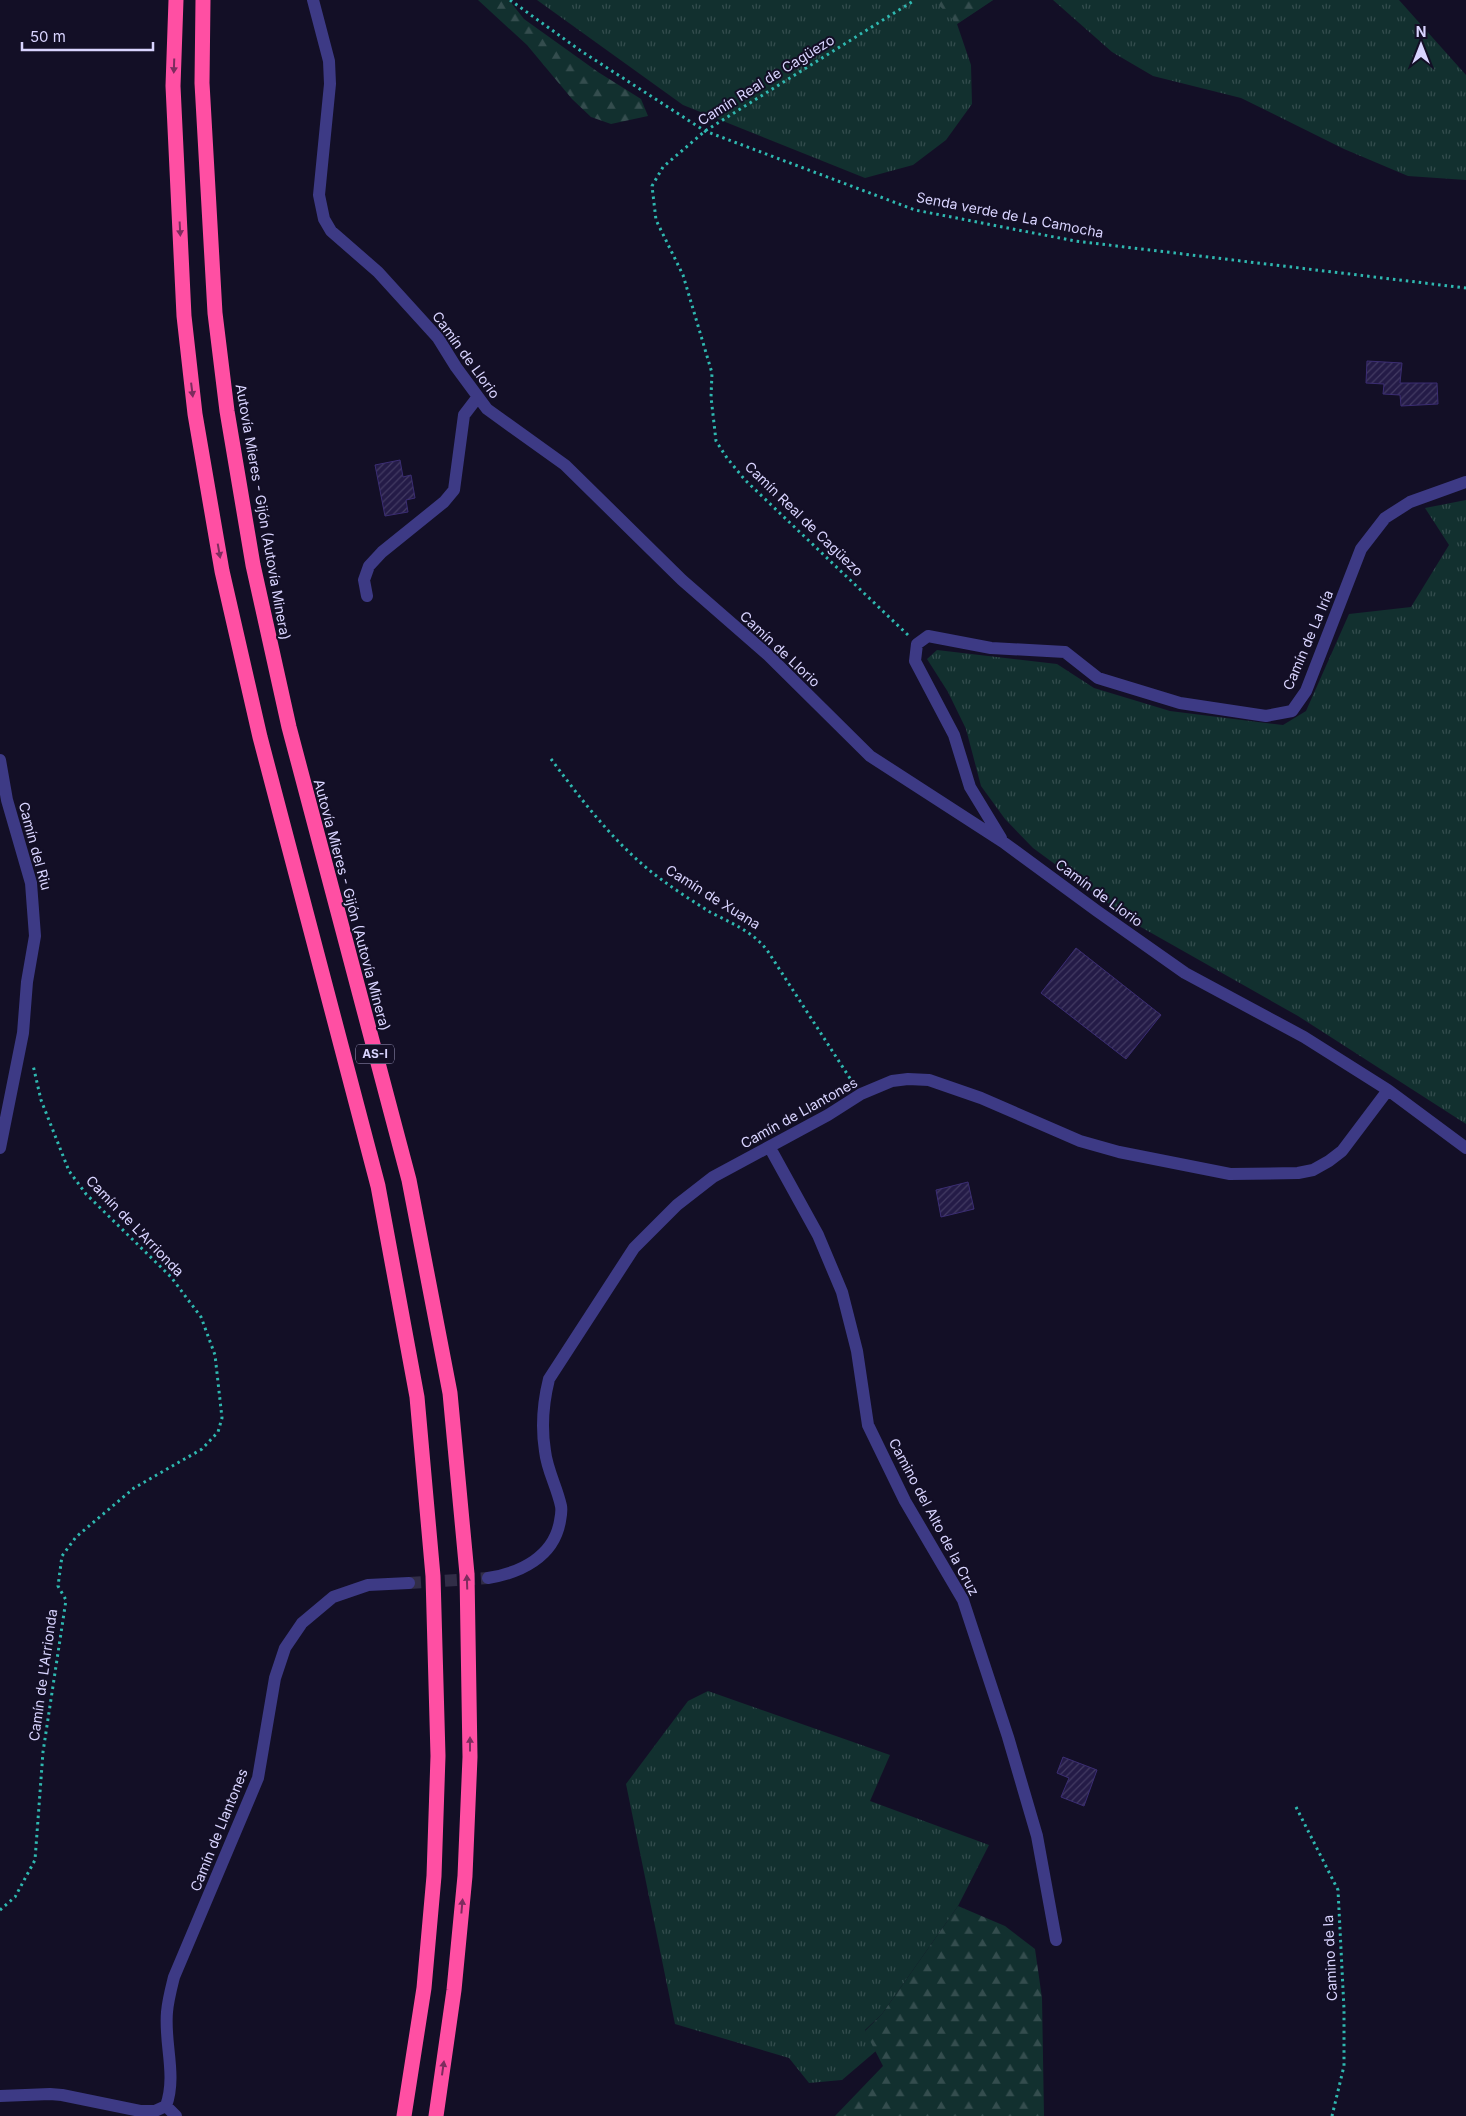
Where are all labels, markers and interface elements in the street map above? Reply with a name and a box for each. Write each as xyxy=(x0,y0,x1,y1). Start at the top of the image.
scale bar xyxy=(22,20,154,52)
north arrow xyxy=(1396,20,1446,70)
text: N xyxy=(1416,23,1426,40)
text: 50 m xyxy=(30,27,66,46)
street label: Camín Real de Cagüezo xyxy=(694,31,837,129)
one-way arrow xyxy=(169,58,177,74)
street label: Senda verde de La Camocha xyxy=(915,188,1105,241)
one-way arrow xyxy=(176,221,184,237)
street label: Camín de Llorio xyxy=(429,308,504,402)
street label: Autovía Mieres - Gijón (Autovía Minera) xyxy=(233,382,294,641)
one-way arrow xyxy=(188,383,196,399)
street label: Camín Real de Cagüezo xyxy=(742,458,867,580)
one-way arrow xyxy=(215,543,223,559)
street label: Camín de La Iría xyxy=(1279,587,1336,692)
street label: Camín de Llorio xyxy=(737,607,824,690)
street label: Autovía Mieres - Gijón (Autovía Minera) xyxy=(311,777,394,1033)
street label: Camín del Riu xyxy=(16,800,55,892)
street label: Camín de Llorio xyxy=(1052,855,1146,930)
street label: Camín de Xuana xyxy=(663,861,764,933)
road number: AS-I xyxy=(356,1044,394,1064)
street label: Camín de Llantones xyxy=(737,1073,860,1152)
street label: Camín de L'Arrionda xyxy=(83,1172,188,1280)
street label: Camino del Alto de la Cruz xyxy=(886,1435,983,1598)
one-way arrow xyxy=(463,1573,471,1589)
street label: Camín de L'Arrionda xyxy=(25,1608,60,1742)
one-way arrow xyxy=(466,1736,474,1752)
street label: Camín de Llantones xyxy=(186,1766,251,1894)
one-way arrow xyxy=(458,1898,466,1914)
street label: Camino de la xyxy=(1319,1914,1340,2002)
one-way arrow xyxy=(439,2059,447,2075)

